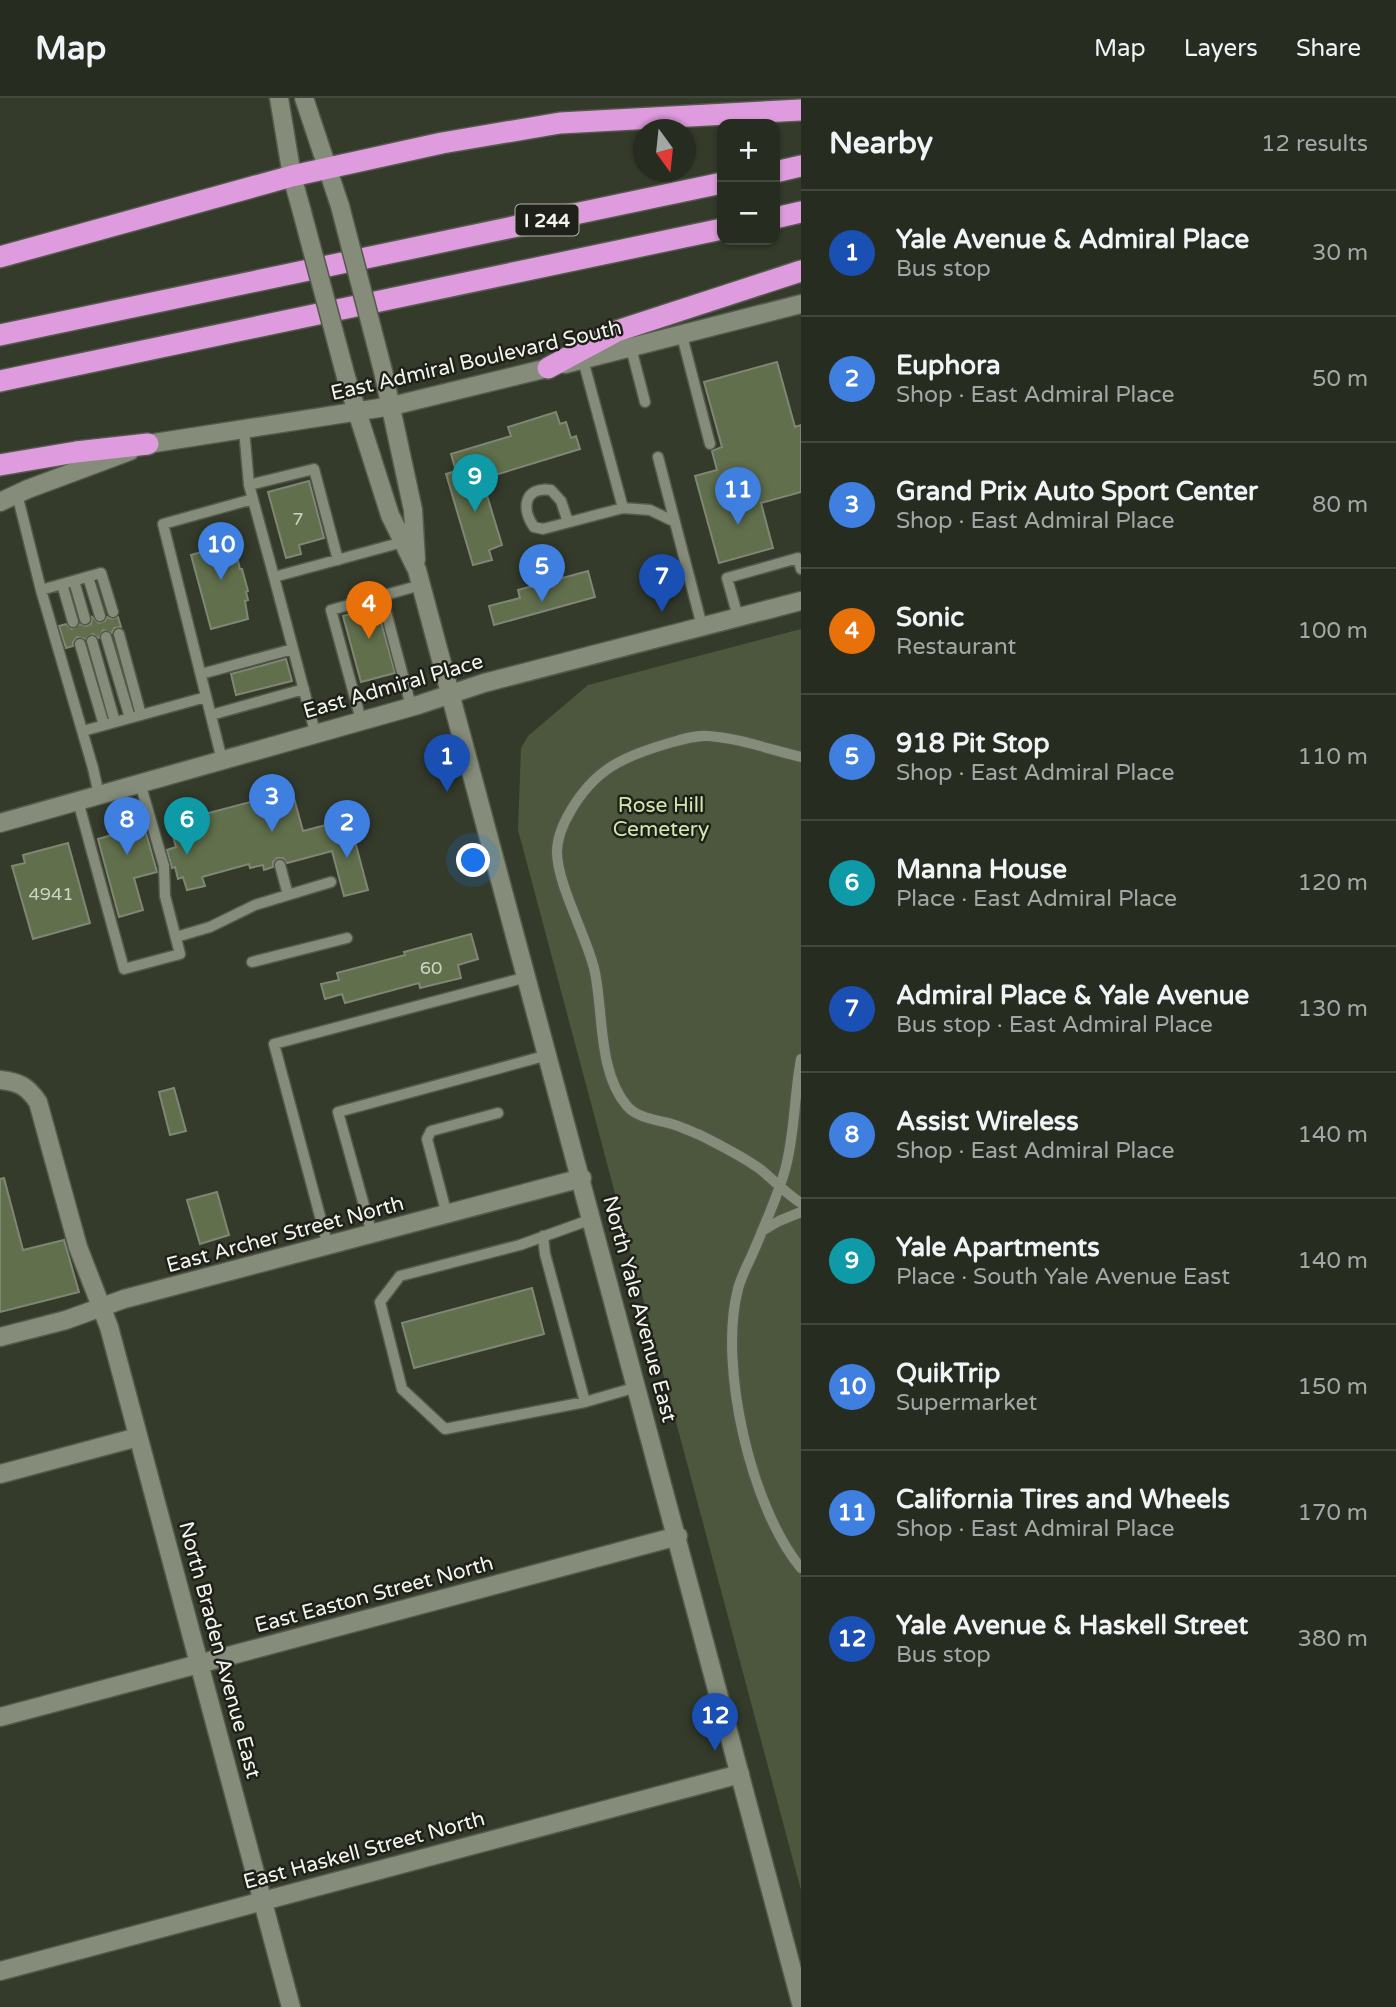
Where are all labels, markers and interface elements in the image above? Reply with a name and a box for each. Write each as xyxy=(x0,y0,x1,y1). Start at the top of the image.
text: Map xyxy=(35,29,106,68)
text: Map xyxy=(1094,34,1146,63)
text: Layers xyxy=(1184,34,1258,63)
text: Share xyxy=(1296,34,1361,63)
north arrow xyxy=(633,119,696,182)
map controls xyxy=(717,119,780,245)
button: + xyxy=(717,119,780,182)
text: Nearby xyxy=(829,125,933,162)
text: 12 results xyxy=(1261,130,1368,158)
button: − xyxy=(717,182,780,245)
road number: I 244 xyxy=(516,204,578,236)
text: Yale Avenue & Admiral Place xyxy=(896,224,1249,255)
text: 1 xyxy=(845,239,859,267)
text: 30 m xyxy=(1312,239,1368,267)
text: Bus stop xyxy=(896,255,991,283)
street label: East Admiral Boulevard South xyxy=(328,315,624,406)
text: Euphora xyxy=(896,350,1001,381)
text: 2 xyxy=(845,365,859,393)
text: 50 m xyxy=(1312,365,1368,393)
text: Shop · East Admiral Place xyxy=(896,381,1174,409)
pin: 9 xyxy=(452,454,498,512)
pin: 11 xyxy=(715,467,761,525)
text: Grand Prix Auto Sport Center xyxy=(896,476,1258,507)
text: 3 xyxy=(845,491,859,519)
text: 80 m xyxy=(1312,491,1368,519)
text: Shop · East Admiral Place xyxy=(896,507,1174,535)
house number: 7 xyxy=(292,508,304,530)
pin: 10 xyxy=(198,522,244,580)
pin: 5 xyxy=(519,544,565,602)
pin: 7 xyxy=(639,554,685,612)
pin: 4 xyxy=(346,581,392,639)
text: Sonic xyxy=(896,602,964,633)
text: 4 xyxy=(845,617,859,645)
text: 100 m xyxy=(1298,617,1368,645)
text: Restaurant xyxy=(896,633,1016,661)
street label: East Admiral Place xyxy=(300,649,486,724)
text: 918 Pit Stop xyxy=(896,728,1050,759)
pin: 1 xyxy=(424,734,470,792)
text: 5 xyxy=(845,743,859,771)
text: 110 m xyxy=(1298,743,1368,771)
text: Shop · East Admiral Place xyxy=(896,759,1174,787)
pin: 3 xyxy=(249,774,295,832)
park label: Rose Hill Cemetery xyxy=(613,793,709,842)
pin: 8 xyxy=(104,797,150,855)
pin: 6 xyxy=(164,797,210,855)
pin: 2 xyxy=(324,800,370,858)
your location xyxy=(456,843,490,877)
text: Manna House xyxy=(896,854,1067,885)
text: 6 xyxy=(845,869,859,897)
text: 120 m xyxy=(1298,869,1368,897)
house number: 4941 xyxy=(28,883,74,905)
text: Place · East Admiral Place xyxy=(896,885,1177,913)
house number: 60 xyxy=(420,957,442,979)
text: Admiral Place & Yale Avenue xyxy=(896,980,1249,1011)
text: 7 xyxy=(845,995,859,1023)
text: 130 m xyxy=(1298,995,1368,1023)
text: Bus stop · East Admiral Place xyxy=(896,1011,1213,1039)
text: Assist Wireless xyxy=(896,1106,1079,1137)
text: 8 xyxy=(845,1121,859,1149)
text: 140 m xyxy=(1298,1121,1368,1149)
text: Shop · East Admiral Place xyxy=(896,1137,1174,1165)
street label: East Archer Street North xyxy=(164,1191,407,1278)
street label: North Yale Avenue East xyxy=(597,1193,682,1425)
text: Yale Apartments xyxy=(896,1232,1100,1263)
text: 9 xyxy=(845,1247,859,1275)
text: 140 m xyxy=(1298,1247,1368,1275)
text: Place · South Yale Avenue East xyxy=(896,1263,1230,1291)
text: QuikTrip xyxy=(896,1358,1001,1389)
text: 10 xyxy=(838,1373,866,1401)
text: 150 m xyxy=(1298,1373,1368,1401)
text: Supermarket xyxy=(896,1389,1037,1417)
text: California Tires and Wheels xyxy=(896,1484,1230,1515)
text: 11 xyxy=(838,1499,866,1527)
text: 170 m xyxy=(1298,1499,1368,1527)
text: Shop · East Admiral Place xyxy=(896,1515,1174,1543)
street label: North Braden Avenue East xyxy=(173,1519,266,1781)
street label: East Easton Street North xyxy=(252,1551,496,1638)
text: Yale Avenue & Haskell Street xyxy=(896,1610,1248,1641)
text: 12 xyxy=(838,1625,866,1653)
text: 380 m xyxy=(1298,1625,1368,1653)
text: Bus stop xyxy=(896,1641,991,1669)
pin: 12 xyxy=(692,1693,738,1751)
street label: East Haskell Street North xyxy=(241,1806,488,1895)

